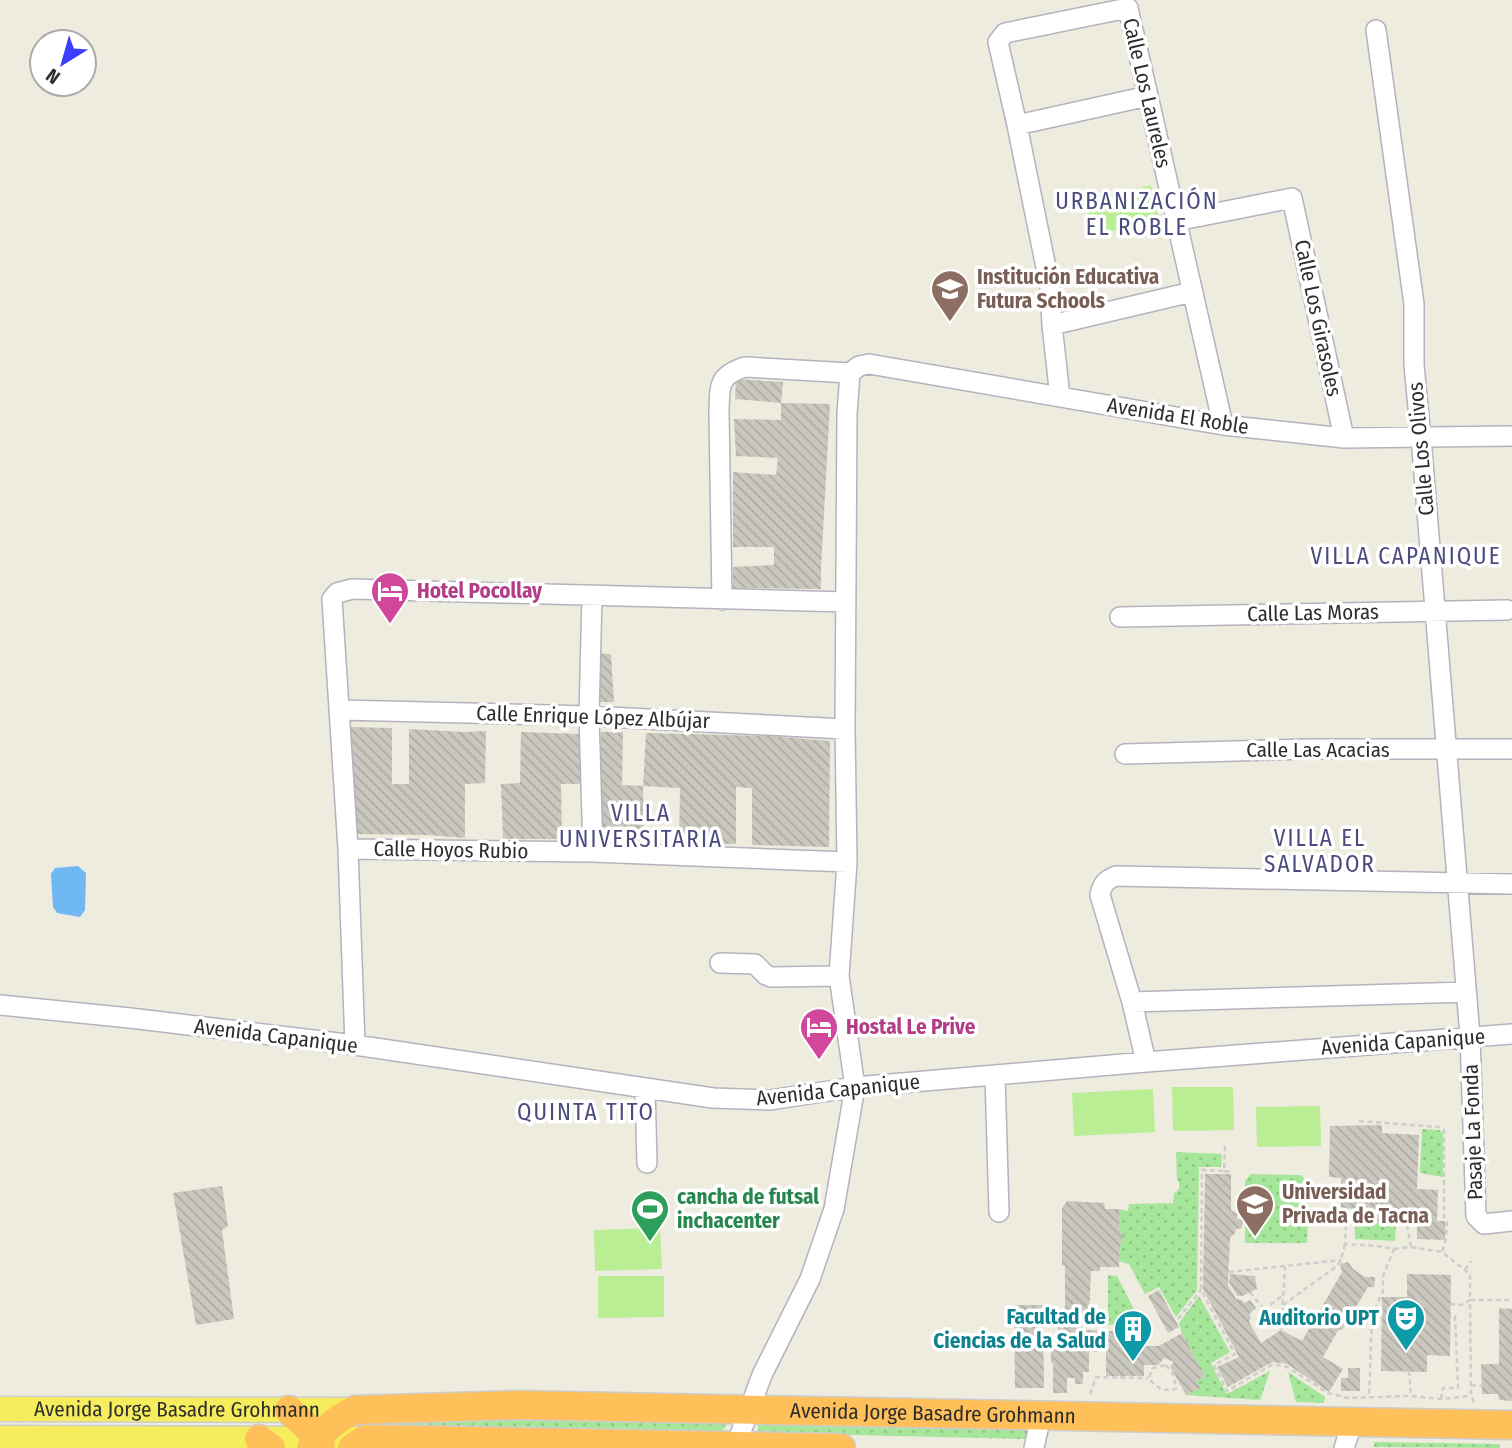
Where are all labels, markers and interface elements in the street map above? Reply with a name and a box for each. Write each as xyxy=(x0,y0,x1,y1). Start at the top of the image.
street label: Calle Los Laureles xyxy=(1117,16,1177,170)
north arrow xyxy=(28,28,98,98)
text: N xyxy=(42,64,65,89)
district label: URBANIZACIÓN EL ROBLE xyxy=(1055,187,1219,241)
street label: Calle Los Girasoles xyxy=(1289,237,1347,399)
place label: Institución Educativa Futura Schools xyxy=(977,264,1159,314)
school or university icon: Institución Educativa Futura Schools xyxy=(929,268,971,323)
street label: Calle Los Olivos xyxy=(1402,381,1440,517)
street label: Avenida El Roble xyxy=(1105,392,1251,440)
district label: VILLA CAPANIQUE xyxy=(1311,542,1501,570)
hotel icon: Hotel Pocollay xyxy=(369,570,411,625)
place label: Hotel Pocollay xyxy=(417,578,543,604)
street label: Calle Las Moras xyxy=(1247,599,1379,627)
street label: Calle Enrique López Albújar xyxy=(476,700,711,734)
street label: Calle Las Acacias xyxy=(1246,737,1390,763)
district label: VILLA UNIVERSITARIA xyxy=(559,799,723,853)
district label: VILLA EL SALVADOR xyxy=(1264,824,1376,878)
street label: Calle Hoyos Rubio xyxy=(373,836,529,864)
hotel icon: Hostal Le Prive xyxy=(798,1006,840,1061)
street label: Avenida Capanique xyxy=(193,1013,359,1059)
place label: Hostal Le Prive xyxy=(846,1014,976,1040)
street label: Avenida Capanique xyxy=(1320,1023,1486,1061)
street label: Pasaje La Fonda xyxy=(1458,1064,1488,1200)
street label: Avenida Capanique xyxy=(755,1068,921,1112)
district label: QUINTA TITO xyxy=(517,1098,655,1126)
place label: Universidad Privada de Tacna xyxy=(1282,1179,1429,1229)
school or university icon: Universidad Privada de Tacna xyxy=(1234,1183,1276,1238)
place label: cancha de futsal inchacenter xyxy=(677,1184,819,1234)
sports icon: cancha de futsal inchacenter xyxy=(629,1188,671,1243)
theatre icon: Auditorio UPT xyxy=(1385,1297,1427,1352)
place label: Facultad de Ciencias de la Salud xyxy=(933,1304,1106,1354)
place label: Auditorio UPT xyxy=(1258,1305,1380,1331)
building icon: Facultad de Ciencias de la Salud xyxy=(1112,1308,1154,1363)
street label: Avenida Jorge Basadre Grohmann xyxy=(34,1396,320,1423)
street label: Avenida Jorge Basadre Grohmann xyxy=(790,1397,1076,1429)

